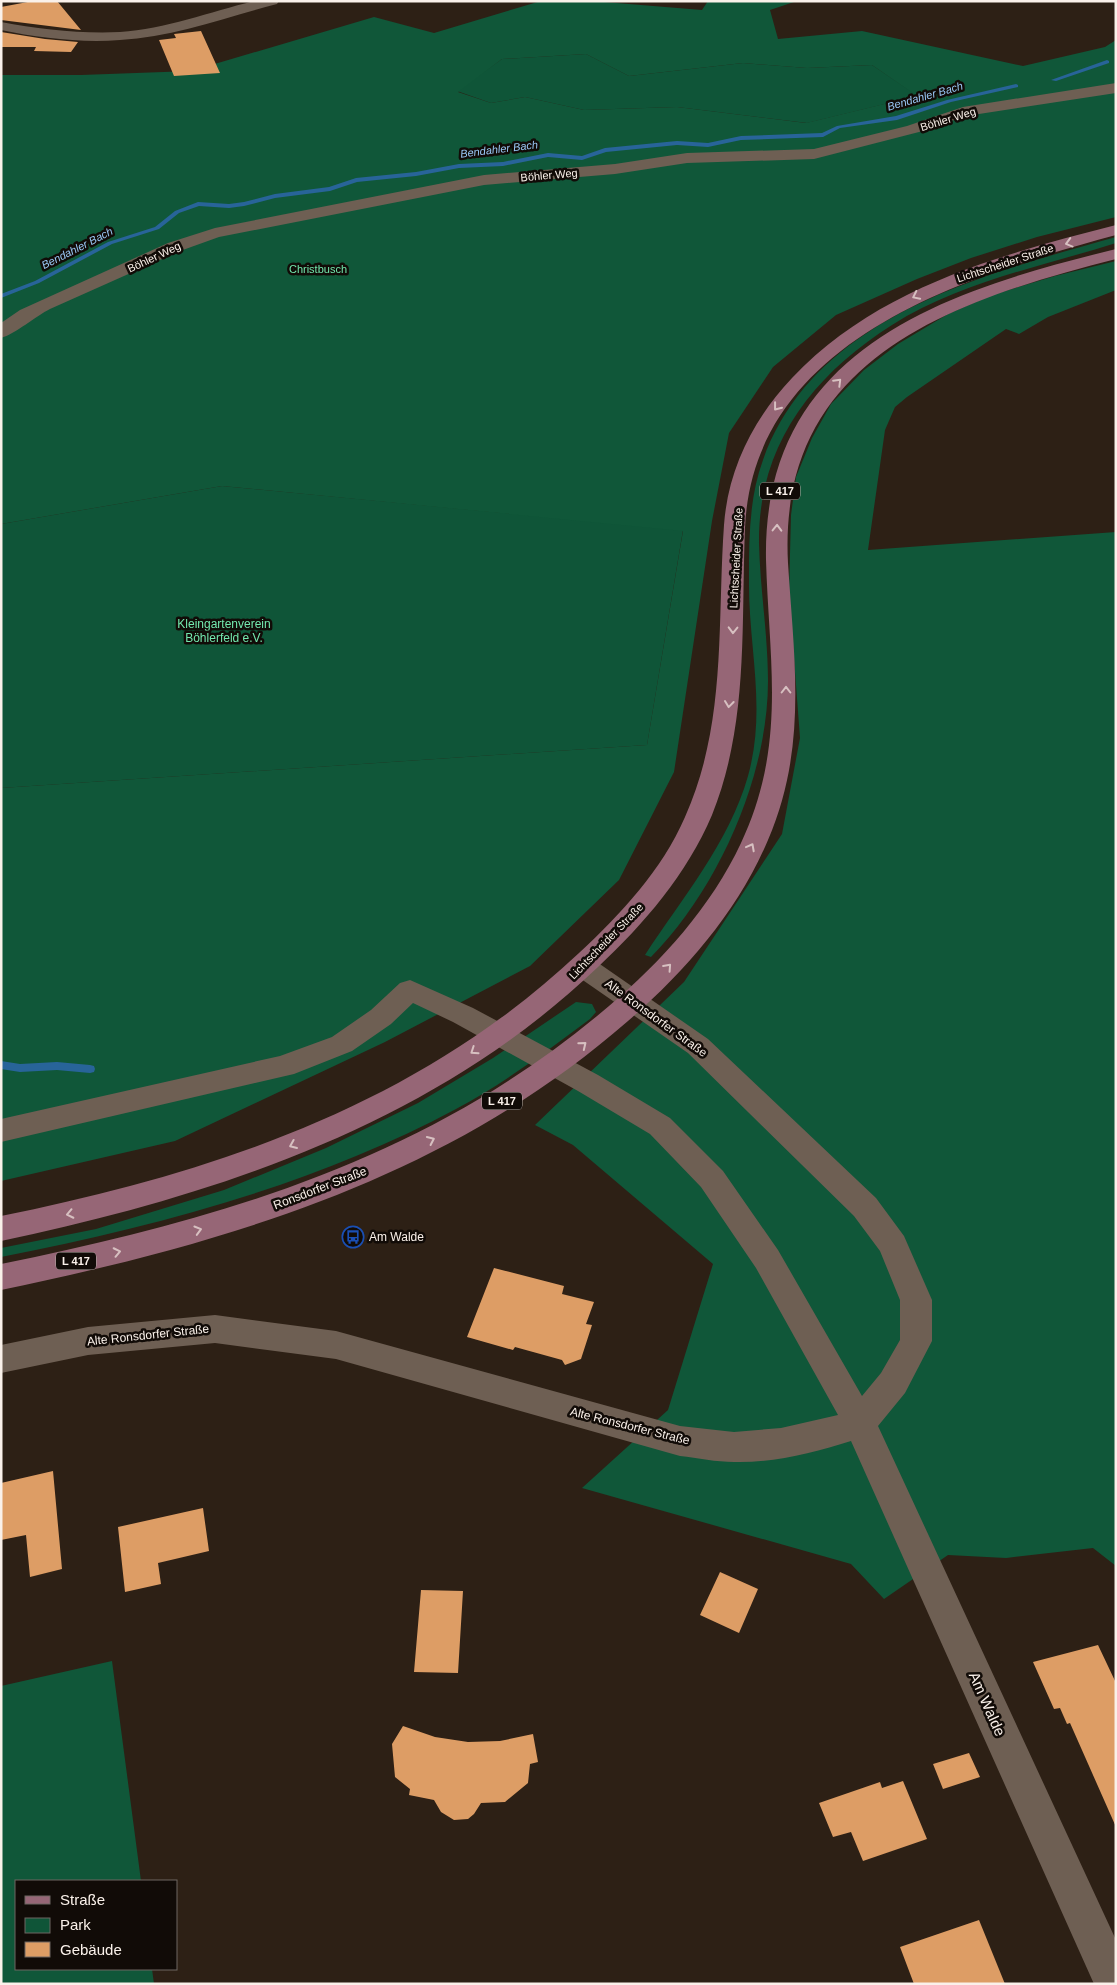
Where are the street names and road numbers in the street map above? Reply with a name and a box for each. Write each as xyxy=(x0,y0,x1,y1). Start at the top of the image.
street label: Böhler Weg xyxy=(919,105,977,133)
street label: Böhler Weg xyxy=(520,167,578,183)
street label: Böhler Weg xyxy=(126,239,182,275)
street label: Lichtscheider Straße xyxy=(955,242,1055,284)
road number: L 417 xyxy=(760,482,800,500)
street label: Lichtscheider Straße xyxy=(727,507,745,609)
street label: Lichtscheider Straße xyxy=(567,901,645,981)
street label: Alte Ronsdorfer Straße xyxy=(602,976,710,1060)
road number: L 417 xyxy=(482,1092,522,1110)
street label: Ronsdorfer Straße xyxy=(271,1164,369,1212)
road number: L 417 xyxy=(56,1252,96,1270)
street label: Alte Ronsdorfer Straße xyxy=(86,1322,210,1348)
street label: Alte Ronsdorfer Straße xyxy=(569,1404,692,1448)
street label: Am Walde xyxy=(966,1669,1009,1739)

